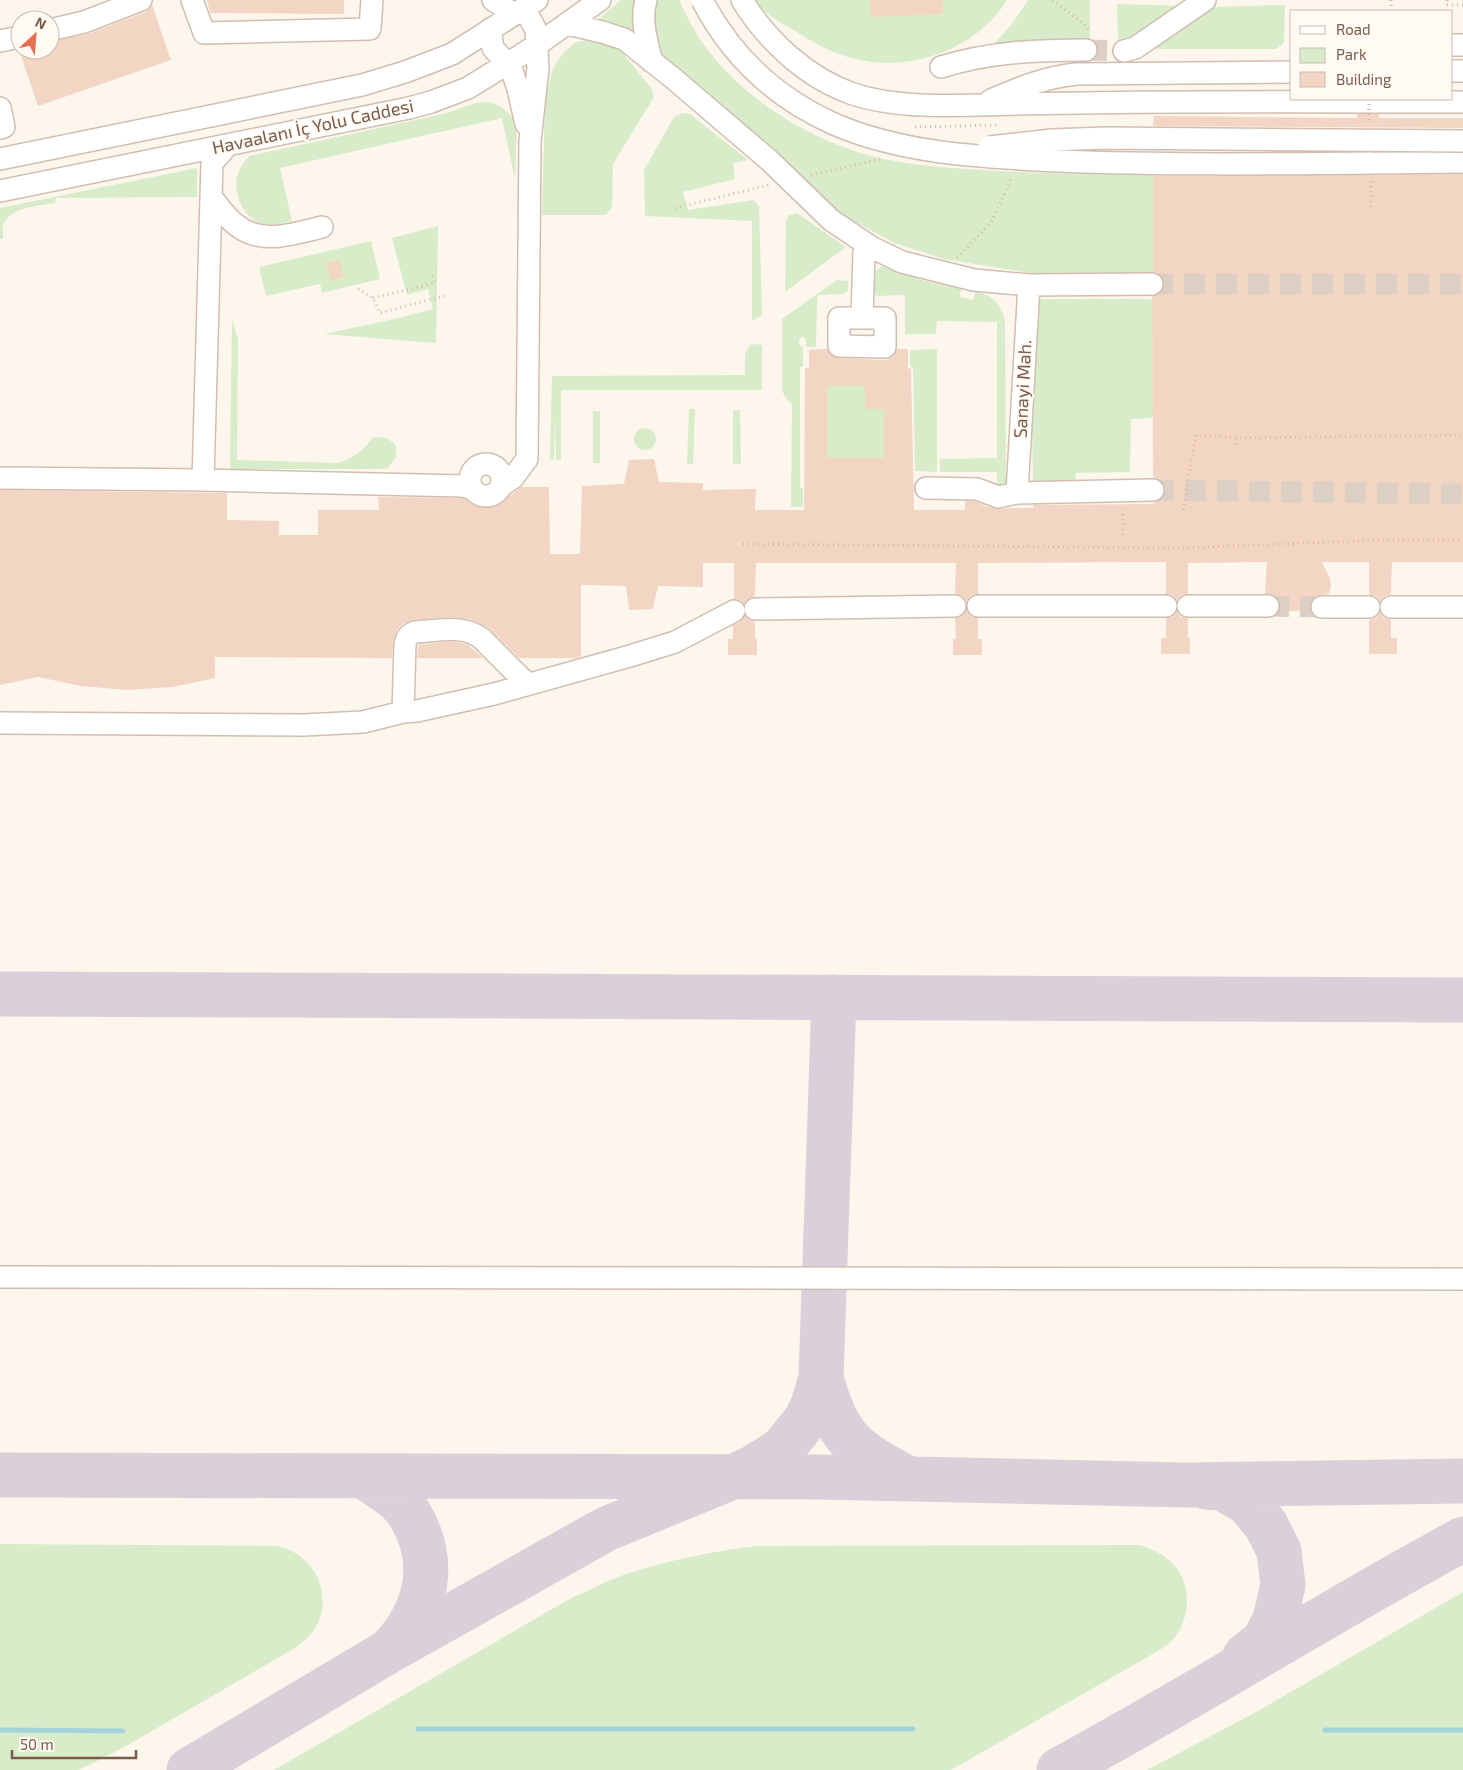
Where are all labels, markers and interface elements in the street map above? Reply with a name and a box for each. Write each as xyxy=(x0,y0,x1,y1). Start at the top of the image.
north arrow xyxy=(10,10,60,60)
legend xyxy=(1290,10,1453,100)
text: N xyxy=(33,13,49,33)
text: Road xyxy=(1336,20,1371,38)
text: Park xyxy=(1336,45,1367,63)
text: Building xyxy=(1336,70,1392,88)
street label: Havaalanı İç Yolu Caddesi xyxy=(210,94,416,159)
street label: Sanayi Mah. xyxy=(1008,339,1036,439)
scale bar xyxy=(12,1728,136,1760)
text: 50 m xyxy=(20,1735,54,1753)

